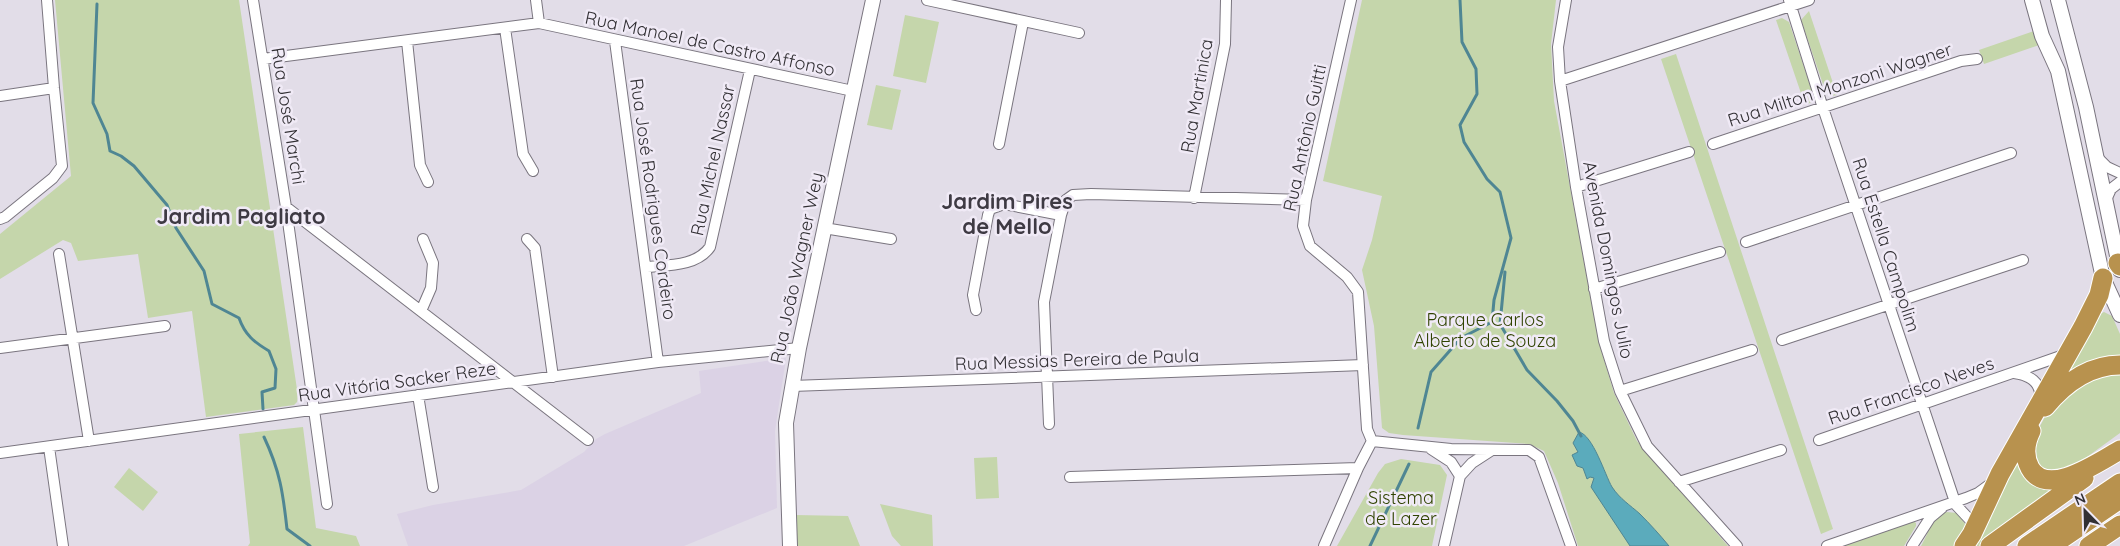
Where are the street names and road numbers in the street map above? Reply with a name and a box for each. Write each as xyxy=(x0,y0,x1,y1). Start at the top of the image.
street label: Rua Manoel de Castro Affonso xyxy=(583,6,837,81)
street label: Rua Martinica xyxy=(1175,37,1218,155)
street label: Rua Milton Monzoni Wagner xyxy=(1725,37,1955,132)
street label: Rua José Marchi xyxy=(266,46,311,186)
street label: Rua Antônio Guitti xyxy=(1278,62,1331,213)
street label: Rua José Rodrigues Cordeiro xyxy=(625,77,682,321)
street label: Rua Michel Nassar xyxy=(685,82,740,238)
street label: Rua Estella Campolim xyxy=(1847,155,1926,335)
street label: Avenida Domingos Julio xyxy=(1578,159,1639,361)
street label: Rua João Wagner Wey xyxy=(765,170,828,366)
street label: Rua Messias Pereira de Paula xyxy=(954,344,1200,375)
street label: Rua Francisco Neves xyxy=(1825,351,1997,430)
street label: Rua Vitória Sacker Reze xyxy=(296,356,497,407)

